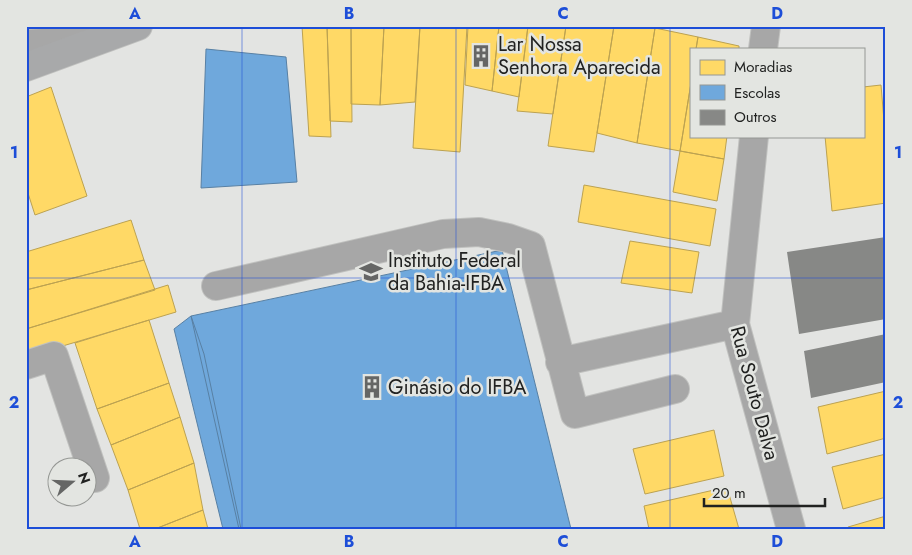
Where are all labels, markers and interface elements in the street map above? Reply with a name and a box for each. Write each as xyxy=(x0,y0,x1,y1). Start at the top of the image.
text: A xyxy=(128,2,141,25)
text: B xyxy=(344,2,354,25)
text: C xyxy=(557,2,569,25)
text: D xyxy=(771,2,783,25)
place label: Lar Nossa Senhora Aparecida xyxy=(498,30,661,82)
building icon: Lar Nossa Senhora Aparecida xyxy=(468,43,494,69)
legend xyxy=(690,48,864,138)
text: Moradias xyxy=(734,56,792,78)
text: Escolas xyxy=(734,82,780,104)
text: Outros xyxy=(734,106,776,128)
text: 1 xyxy=(10,141,18,164)
text: 1 xyxy=(894,141,902,164)
place label: Instituto Federal da Bahia-IFBA xyxy=(388,246,521,298)
school or university icon: Instituto Federal da Bahia-IFBA xyxy=(358,259,384,285)
street label: Rua Souto Dalva xyxy=(723,323,786,463)
place label: Ginásio do IFBA xyxy=(388,373,527,402)
building icon: Ginásio do IFBA xyxy=(359,374,385,400)
text: 2 xyxy=(9,391,19,414)
text: 2 xyxy=(893,391,903,414)
north arrow xyxy=(48,458,98,508)
text: N xyxy=(73,469,96,486)
scale bar xyxy=(704,475,826,507)
text: 20 m xyxy=(712,482,746,504)
text: A xyxy=(128,530,141,553)
text: B xyxy=(344,530,354,553)
text: C xyxy=(557,530,569,553)
text: D xyxy=(771,530,783,553)

